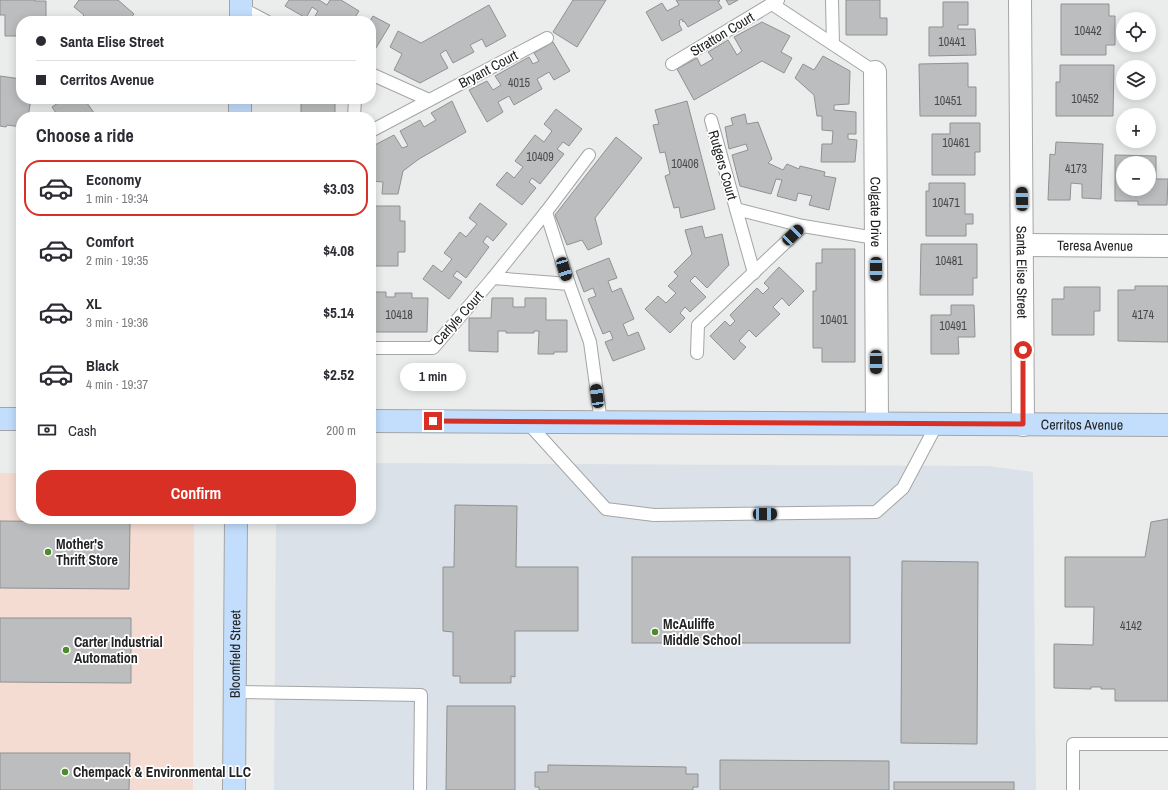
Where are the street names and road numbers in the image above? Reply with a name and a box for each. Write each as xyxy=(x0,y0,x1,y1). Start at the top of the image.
street label: Stratton Court xyxy=(687,8,757,60)
street label: Bryant Court xyxy=(455,46,521,92)
street label: Rutgers Court xyxy=(704,128,742,202)
street label: Colgate Drive xyxy=(867,177,885,247)
street label: Santa Elise Street xyxy=(1013,226,1031,318)
street label: Teresa Avenue xyxy=(1057,236,1133,255)
street label: Carlyle Court xyxy=(429,287,487,349)
street label: Cerritos Avenue xyxy=(1041,415,1123,434)
street label: Bloomfield Street xyxy=(226,610,244,698)

